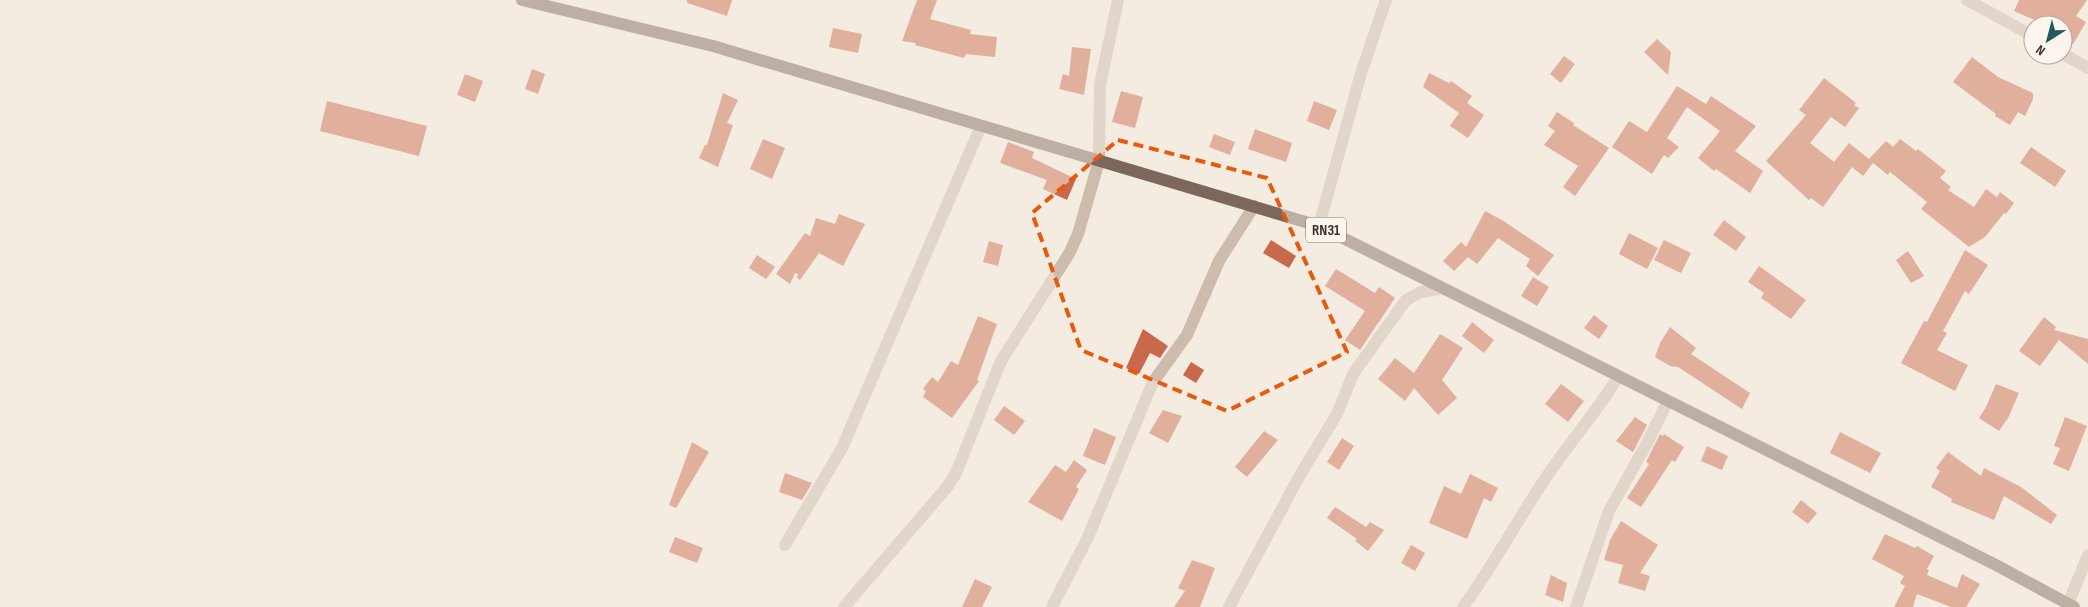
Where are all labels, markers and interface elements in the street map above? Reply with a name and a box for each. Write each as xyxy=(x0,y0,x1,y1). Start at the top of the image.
north arrow xyxy=(2023,15,2073,65)
text: N xyxy=(2033,41,2049,59)
road number: RN31 xyxy=(1306,218,1346,242)

